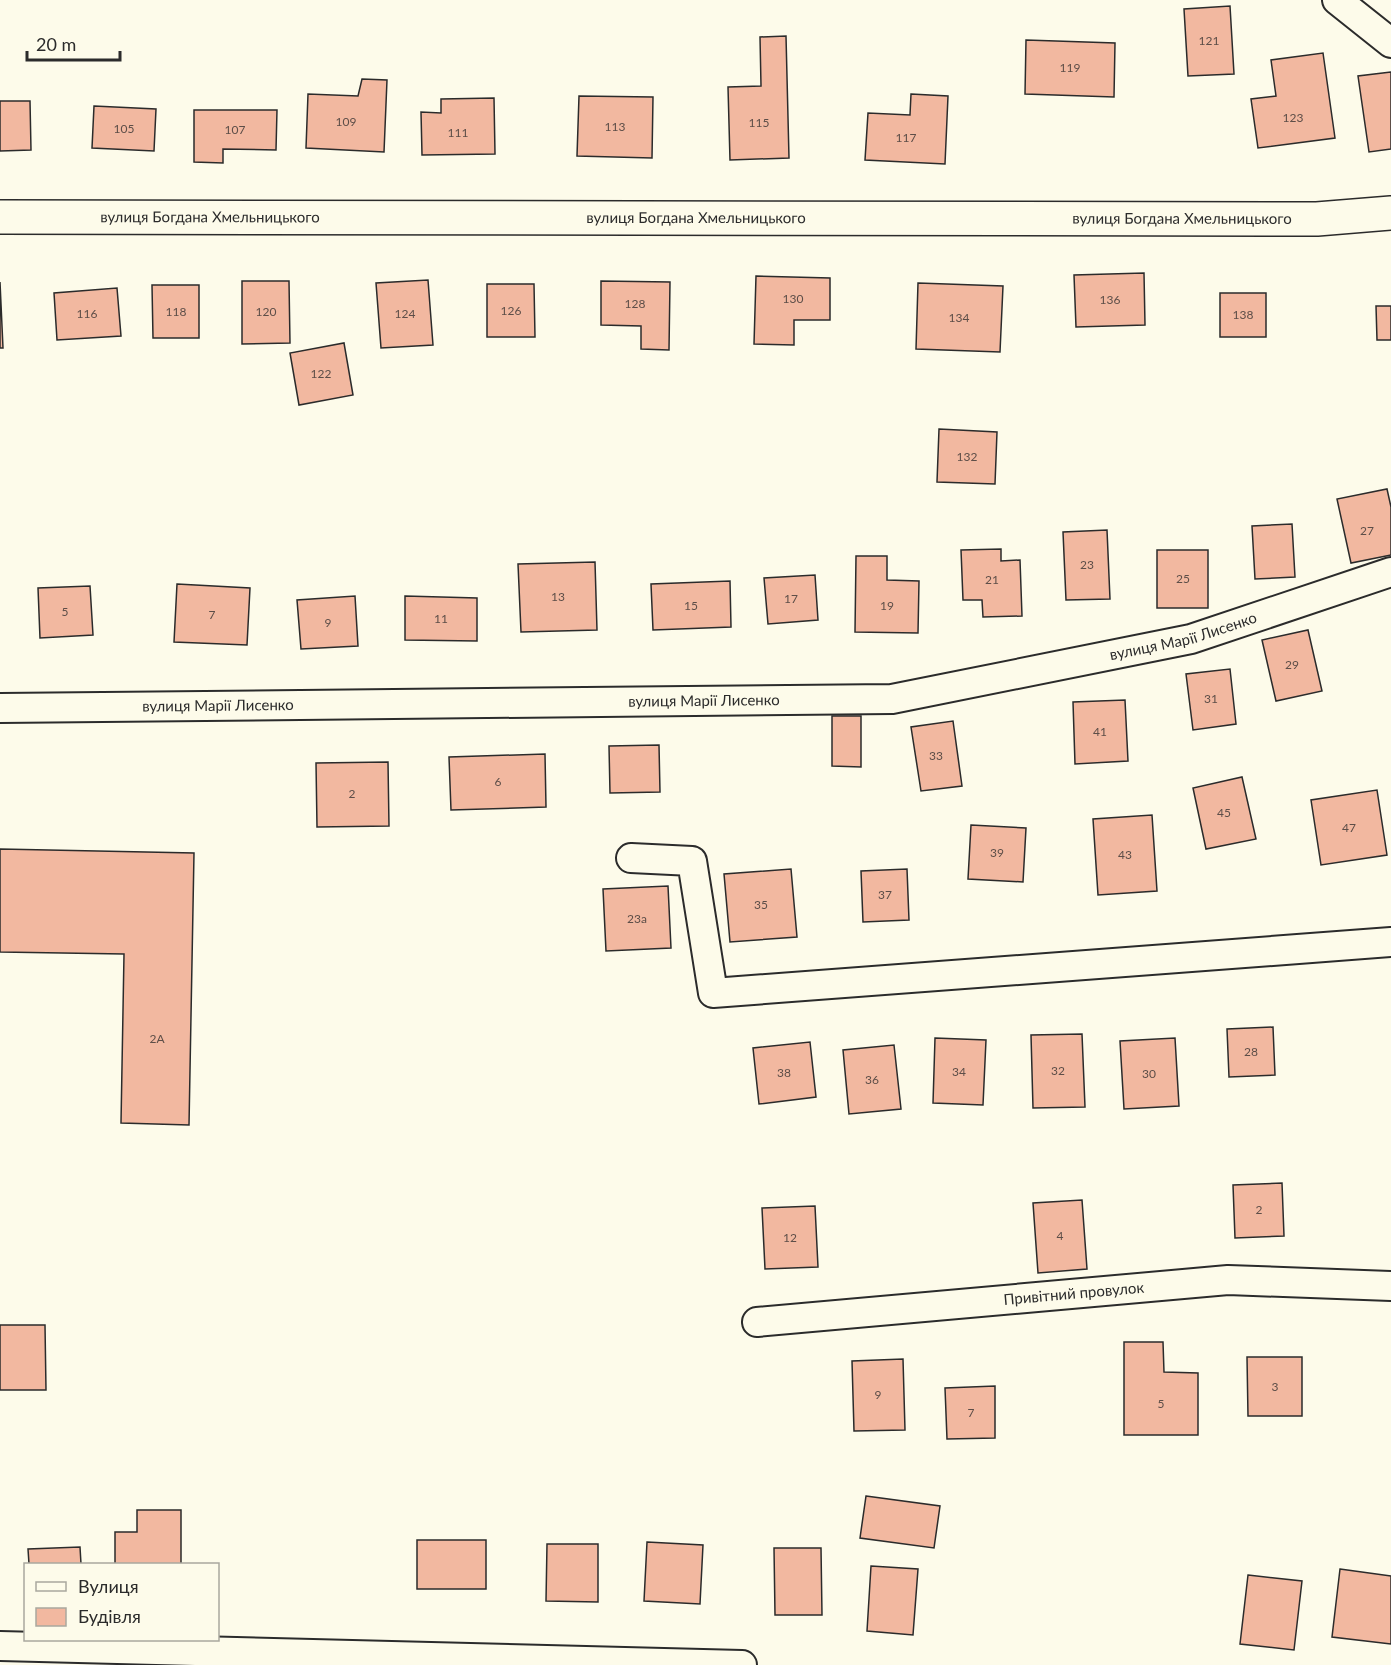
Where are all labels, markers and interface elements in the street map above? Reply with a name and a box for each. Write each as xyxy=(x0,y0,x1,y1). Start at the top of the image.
scale bar xyxy=(27,24,120,62)
text: 20 m xyxy=(36,33,76,55)
house number: 121 xyxy=(1199,33,1219,48)
house number: 119 xyxy=(1060,60,1080,75)
house number: 123 xyxy=(1283,110,1303,125)
house number: 109 xyxy=(336,114,356,129)
house number: 115 xyxy=(749,115,769,130)
house number: 113 xyxy=(605,119,625,134)
house number: 105 xyxy=(114,121,134,136)
house number: 107 xyxy=(225,122,245,137)
house number: 111 xyxy=(448,125,468,140)
house number: 117 xyxy=(896,130,916,145)
street label: вулиця Богдана Хмельницького xyxy=(100,207,320,225)
street label: вулиця Богдана Хмельницького xyxy=(586,208,806,226)
street label: вулиця Богдана Хмельницького xyxy=(1072,209,1292,227)
house number: 130 xyxy=(783,291,803,306)
house number: 136 xyxy=(1100,292,1120,307)
house number: 128 xyxy=(625,296,645,311)
house number: 126 xyxy=(501,303,521,318)
house number: 118 xyxy=(166,304,186,319)
house number: 120 xyxy=(256,304,276,319)
house number: 116 xyxy=(77,306,97,321)
house number: 124 xyxy=(395,306,415,321)
house number: 138 xyxy=(1233,307,1253,322)
house number: 134 xyxy=(949,310,969,325)
house number: 122 xyxy=(311,366,331,381)
house number: 132 xyxy=(957,449,977,464)
house number: 27 xyxy=(1360,523,1374,538)
house number: 23 xyxy=(1080,557,1094,572)
house number: 25 xyxy=(1176,571,1190,586)
house number: 21 xyxy=(985,572,999,587)
house number: 13 xyxy=(551,589,565,604)
house number: 17 xyxy=(784,591,798,606)
house number: 15 xyxy=(684,598,698,613)
house number: 19 xyxy=(880,598,894,613)
house number: 5 xyxy=(62,604,69,619)
house number: 7 xyxy=(209,607,216,622)
street label: вулиця Марії Лисенко xyxy=(1108,608,1259,663)
house number: 11 xyxy=(434,611,448,626)
house number: 9 xyxy=(325,615,332,630)
house number: 29 xyxy=(1285,657,1299,672)
street label: вулиця Марії Лисенко xyxy=(628,690,780,710)
house number: 31 xyxy=(1204,691,1218,706)
street label: вулиця Марії Лисенко xyxy=(142,695,294,715)
house number: 41 xyxy=(1093,724,1107,739)
house number: 33 xyxy=(929,748,943,763)
house number: 6 xyxy=(495,774,502,789)
house number: 2 xyxy=(349,786,356,801)
house number: 45 xyxy=(1217,805,1231,820)
house number: 47 xyxy=(1342,820,1356,835)
house number: 39 xyxy=(990,845,1004,860)
house number: 43 xyxy=(1118,847,1132,862)
house number: 37 xyxy=(878,887,892,902)
house number: 35 xyxy=(754,897,768,912)
house number: 23а xyxy=(627,911,647,926)
house number: 2А xyxy=(149,1031,165,1046)
house number: 28 xyxy=(1244,1044,1258,1059)
house number: 32 xyxy=(1051,1063,1065,1078)
house number: 34 xyxy=(952,1064,966,1079)
house number: 38 xyxy=(777,1065,791,1080)
house number: 30 xyxy=(1142,1066,1156,1081)
house number: 36 xyxy=(865,1072,879,1087)
house number: 2 xyxy=(1256,1202,1263,1217)
house number: 4 xyxy=(1057,1228,1064,1243)
house number: 12 xyxy=(783,1230,797,1245)
street label: Привітний провулок xyxy=(1003,1278,1145,1308)
house number: 3 xyxy=(1272,1379,1279,1394)
house number: 9 xyxy=(875,1387,882,1402)
house number: 5 xyxy=(1158,1396,1165,1411)
house number: 7 xyxy=(968,1405,975,1420)
legend xyxy=(24,1563,219,1641)
text: Вулиця xyxy=(78,1575,139,1597)
text: Будівля xyxy=(78,1605,141,1627)

